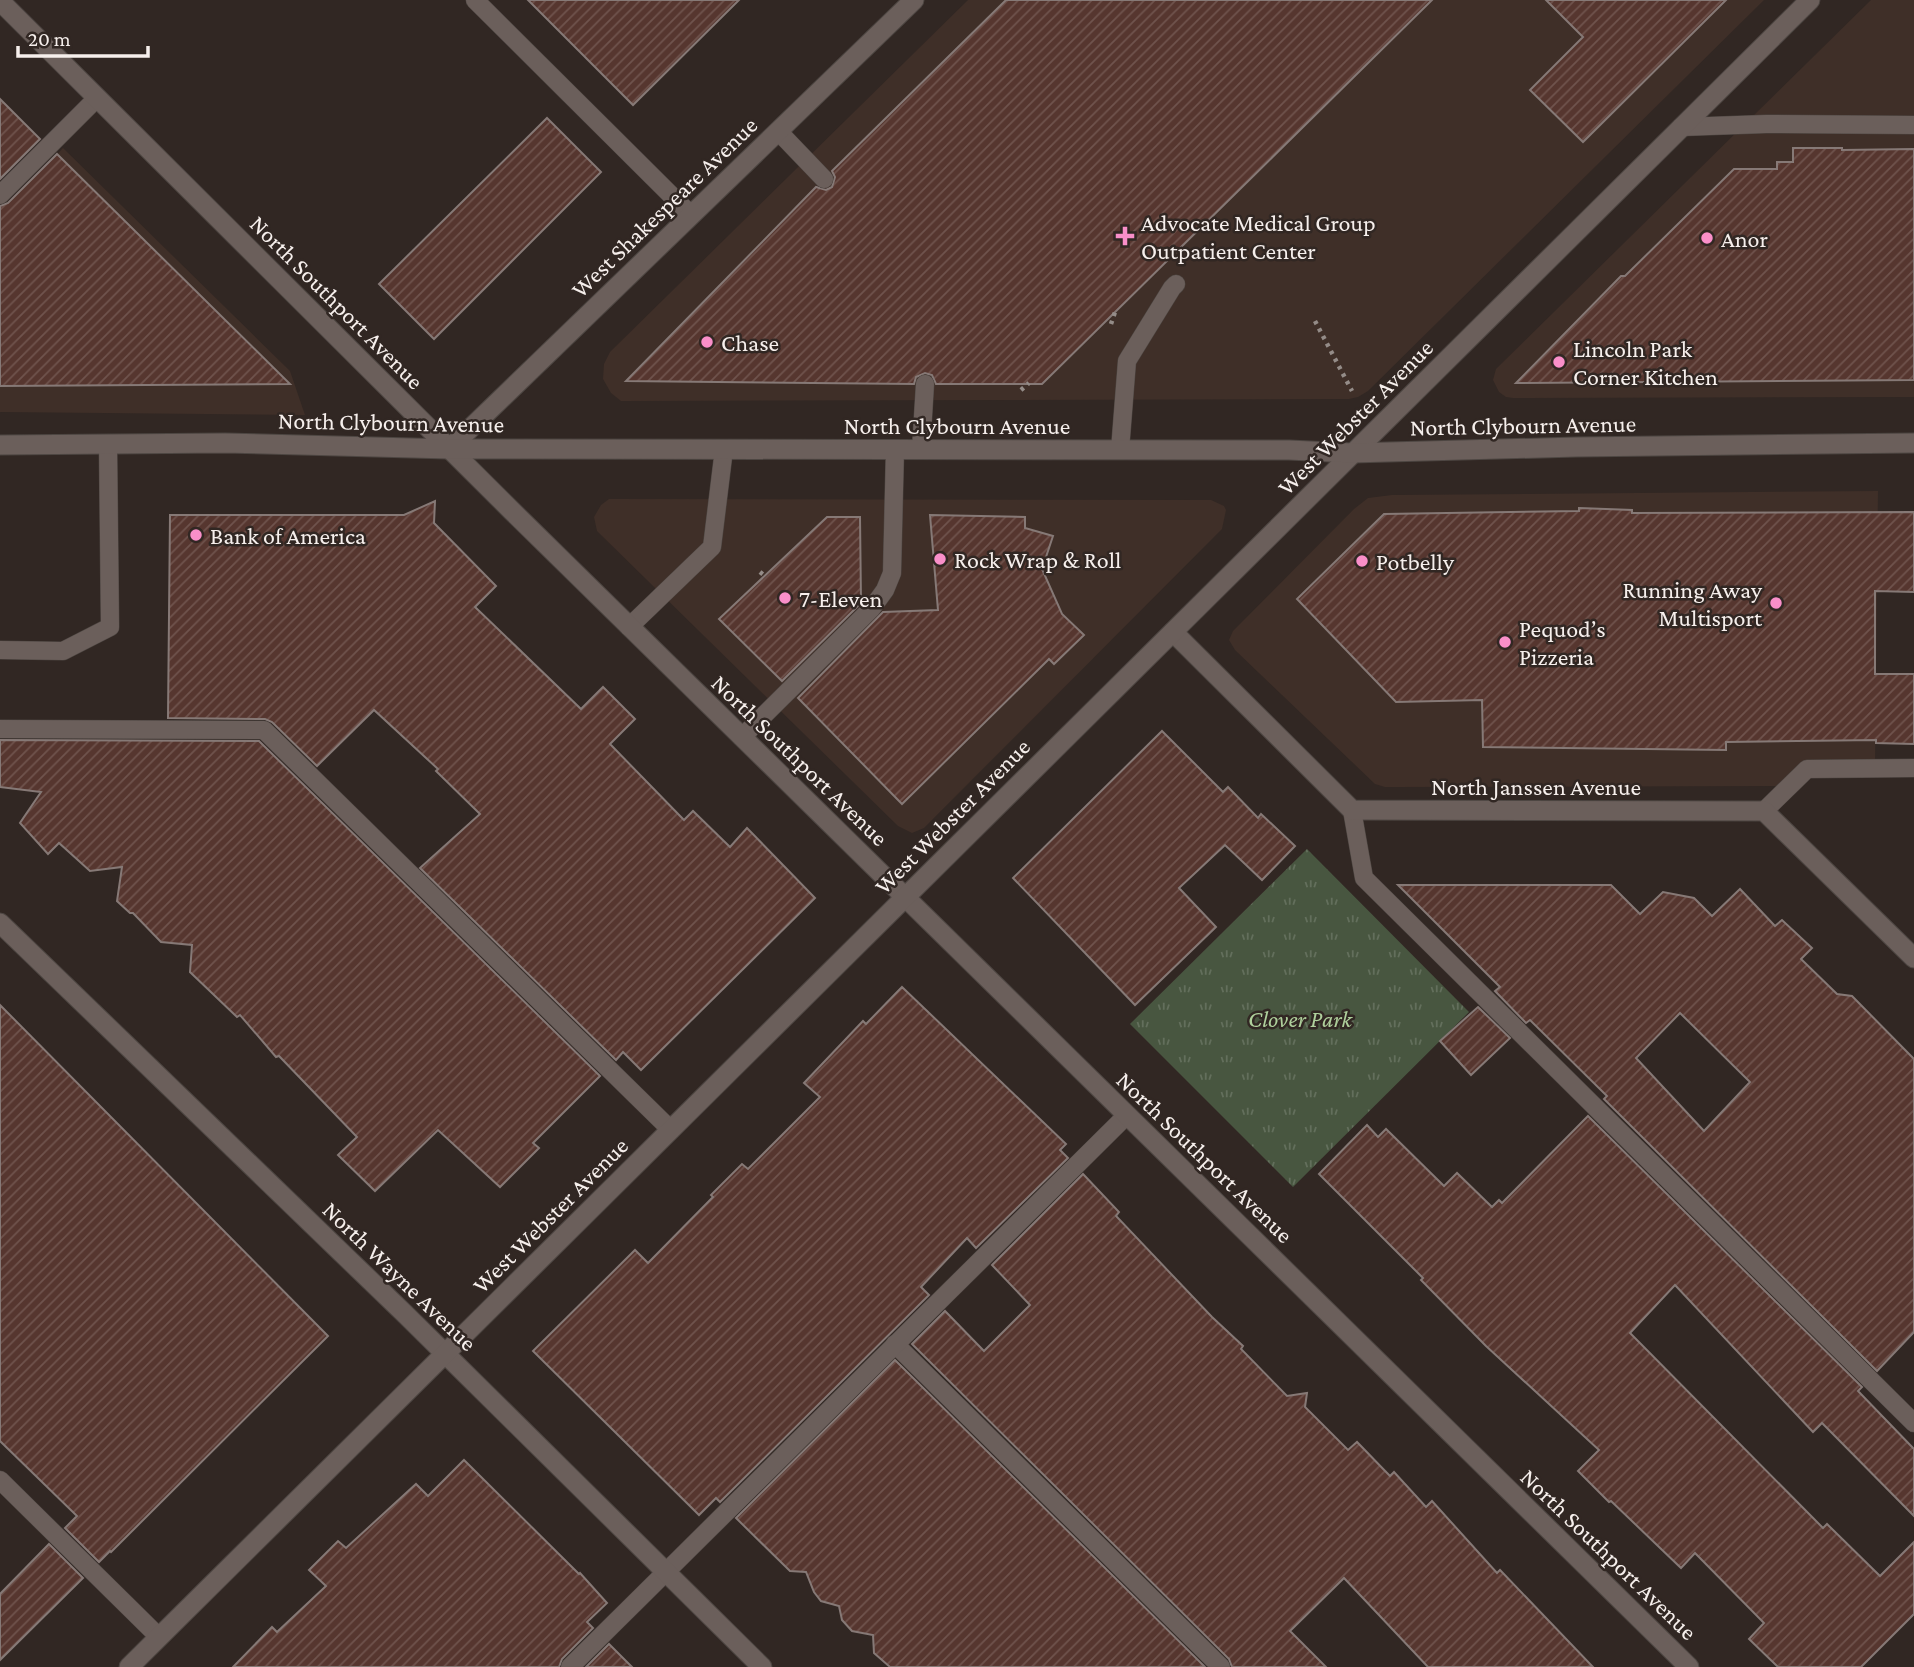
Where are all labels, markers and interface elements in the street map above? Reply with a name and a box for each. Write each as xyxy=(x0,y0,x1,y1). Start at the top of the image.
scale bar xyxy=(18,14,147,58)
text: 20 m xyxy=(28,27,71,51)
street label: West Shakespeare Avenue xyxy=(565,111,763,303)
place label: Advocate Medical Group Outpatient Center xyxy=(1141,209,1376,264)
street label: North Southport Avenue xyxy=(245,210,429,394)
place label: Anor xyxy=(1721,225,1768,252)
marker: Advocate Medical Group Outpatient Center xyxy=(1115,226,1135,246)
marker: Anor xyxy=(1699,230,1715,246)
place label: Chase xyxy=(721,329,779,356)
marker: Chase xyxy=(699,334,715,350)
street label: West Webster Avenue xyxy=(1272,334,1438,500)
place label: Lincoln Park Corner Kitchen xyxy=(1573,335,1718,390)
marker: Lincoln Park Corner Kitchen xyxy=(1551,354,1567,370)
street label: North Clybourn Avenue xyxy=(278,407,504,437)
street label: North Clybourn Avenue xyxy=(1410,410,1636,440)
street label: North Clybourn Avenue xyxy=(844,412,1070,439)
place label: Bank of America xyxy=(210,522,366,549)
marker: Bank of America xyxy=(188,527,204,543)
place label: Rock Wrap & Roll xyxy=(954,546,1121,573)
place label: Potbelly xyxy=(1376,548,1455,575)
marker: Rock Wrap & Roll xyxy=(932,551,948,567)
marker: Potbelly xyxy=(1354,553,1370,569)
place label: Running Away Multisport xyxy=(1623,576,1763,631)
place label: 7-Eleven xyxy=(799,585,883,612)
marker: 7-Eleven xyxy=(777,590,793,606)
marker: Running Away Multisport xyxy=(1768,595,1784,611)
place label: Pequod’s Pizzeria xyxy=(1519,615,1606,670)
marker: Pequod’s Pizzeria xyxy=(1497,634,1513,650)
street label: North Southport Avenue xyxy=(706,669,894,851)
street label: West Webster Avenue xyxy=(869,733,1035,899)
street label: North Janssen Avenue xyxy=(1431,773,1641,800)
park label: Clover Park xyxy=(1248,1005,1353,1032)
street label: North Southport Avenue xyxy=(1111,1066,1299,1248)
street label: West Webster Avenue xyxy=(467,1132,633,1298)
street label: North Wayne Avenue xyxy=(318,1196,482,1356)
street label: North Southport Avenue xyxy=(1515,1463,1703,1645)

